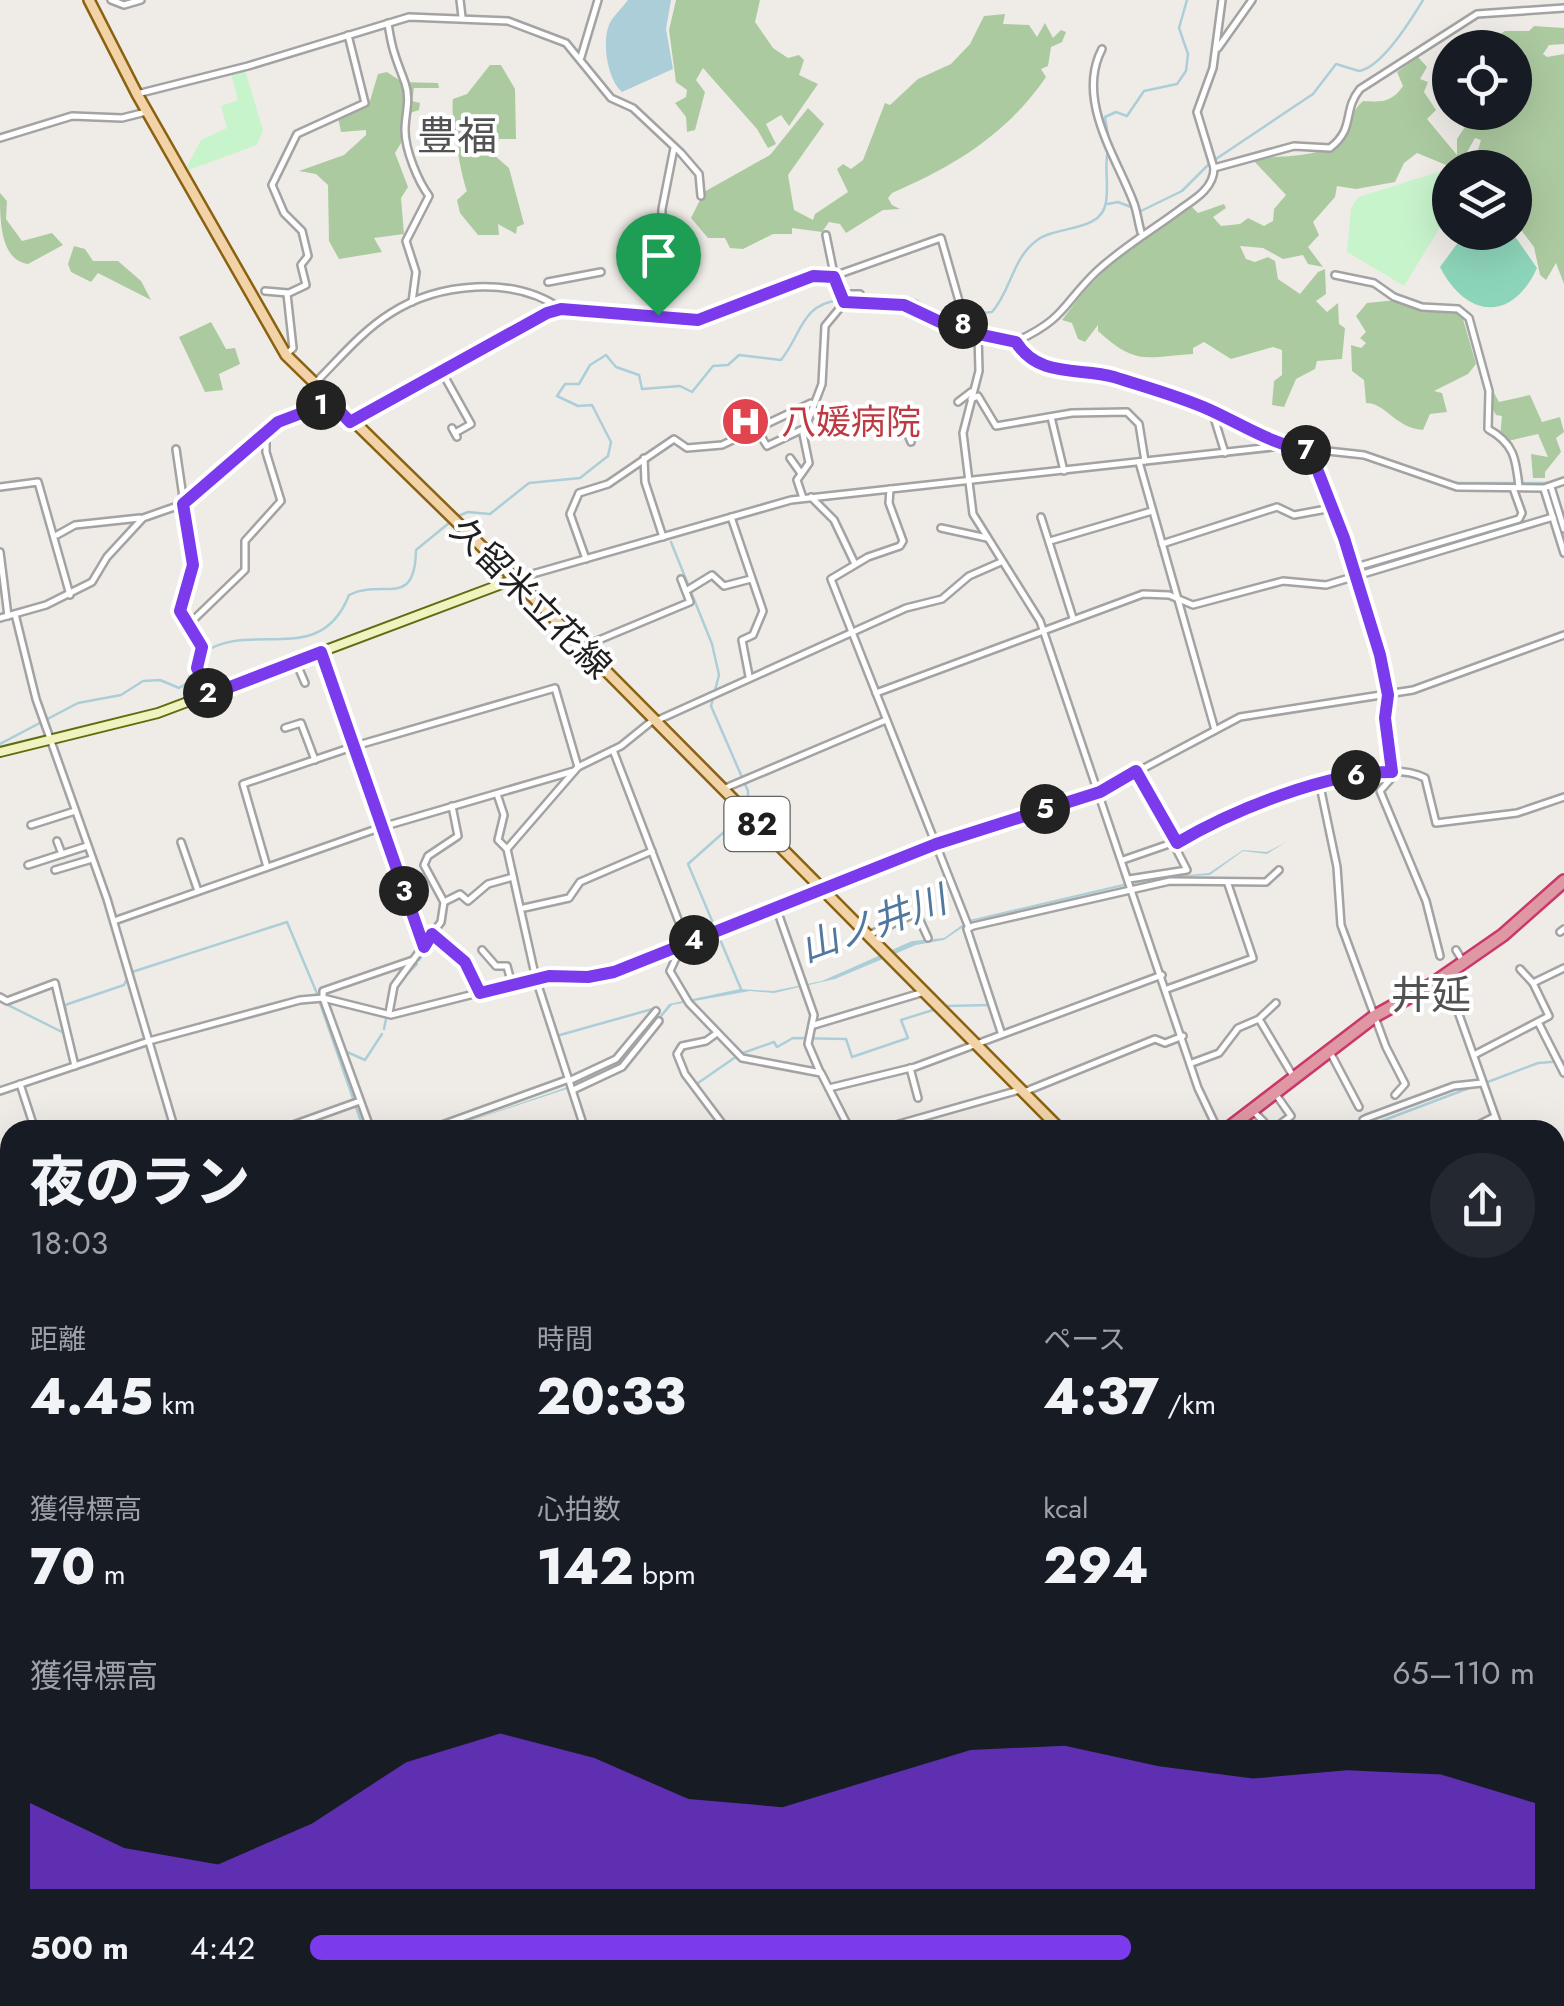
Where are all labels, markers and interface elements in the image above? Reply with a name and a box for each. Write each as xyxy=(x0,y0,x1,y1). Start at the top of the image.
map controls xyxy=(1432,30,1532,250)
button: locate xyxy=(1432,30,1532,130)
district label: 豊福 xyxy=(417,107,497,165)
button: layers xyxy=(1432,150,1532,250)
pin xyxy=(616,213,701,316)
icon: arrive xyxy=(631,228,686,283)
pin: 8 xyxy=(938,299,988,349)
text: 8 xyxy=(954,303,972,344)
pin: 1 xyxy=(296,380,346,430)
text: 1 xyxy=(314,384,328,425)
hospital icon: 八媛病院 xyxy=(720,396,772,448)
place label: 八媛病院 xyxy=(781,397,921,447)
pin: 7 xyxy=(1281,425,1331,475)
text: 7 xyxy=(1298,429,1314,470)
street label: 久留米立花線 xyxy=(439,506,623,690)
pin: 2 xyxy=(183,668,233,718)
text: 2 xyxy=(199,672,217,713)
pin: 6 xyxy=(1331,750,1381,800)
text: 6 xyxy=(1347,754,1365,795)
pin: 5 xyxy=(1020,784,1070,834)
text: 5 xyxy=(1036,788,1054,829)
road number: 82 xyxy=(724,797,790,851)
pin: 3 xyxy=(379,866,429,916)
text: 3 xyxy=(395,870,413,911)
water label: 山ノ井川 xyxy=(792,870,957,975)
pin: 4 xyxy=(669,915,719,965)
text: 4 xyxy=(684,919,704,960)
district label: 井延 xyxy=(1391,966,1471,1024)
text: 夜のラン xyxy=(30,1142,250,1222)
button: share xyxy=(1430,1153,1535,1258)
text: 18:03 xyxy=(30,1220,108,1266)
text: 距離 xyxy=(30,1319,86,1360)
text: 時間 xyxy=(537,1319,593,1360)
text: ペース xyxy=(1043,1319,1126,1360)
text: 4.45 xyxy=(30,1360,153,1433)
text: 20:33 xyxy=(537,1360,686,1433)
text: 4:37 xyxy=(1043,1360,1159,1433)
text: km xyxy=(153,1384,196,1425)
text: /km xyxy=(1159,1384,1216,1425)
text: kcal xyxy=(1043,1488,1089,1529)
text: 獲得標高 xyxy=(30,1489,142,1530)
text: 心拍数 xyxy=(537,1489,621,1530)
text: 294 xyxy=(1043,1529,1149,1602)
text: 70 xyxy=(30,1530,95,1603)
text: 142 xyxy=(537,1530,634,1603)
text: m xyxy=(95,1554,126,1595)
text: bpm xyxy=(634,1554,696,1595)
text: 65–110 m xyxy=(1392,1650,1535,1696)
text: 獲得標高 xyxy=(30,1653,158,1699)
text: 500 m xyxy=(30,1925,129,1971)
text: 4:42 xyxy=(190,1925,255,1971)

